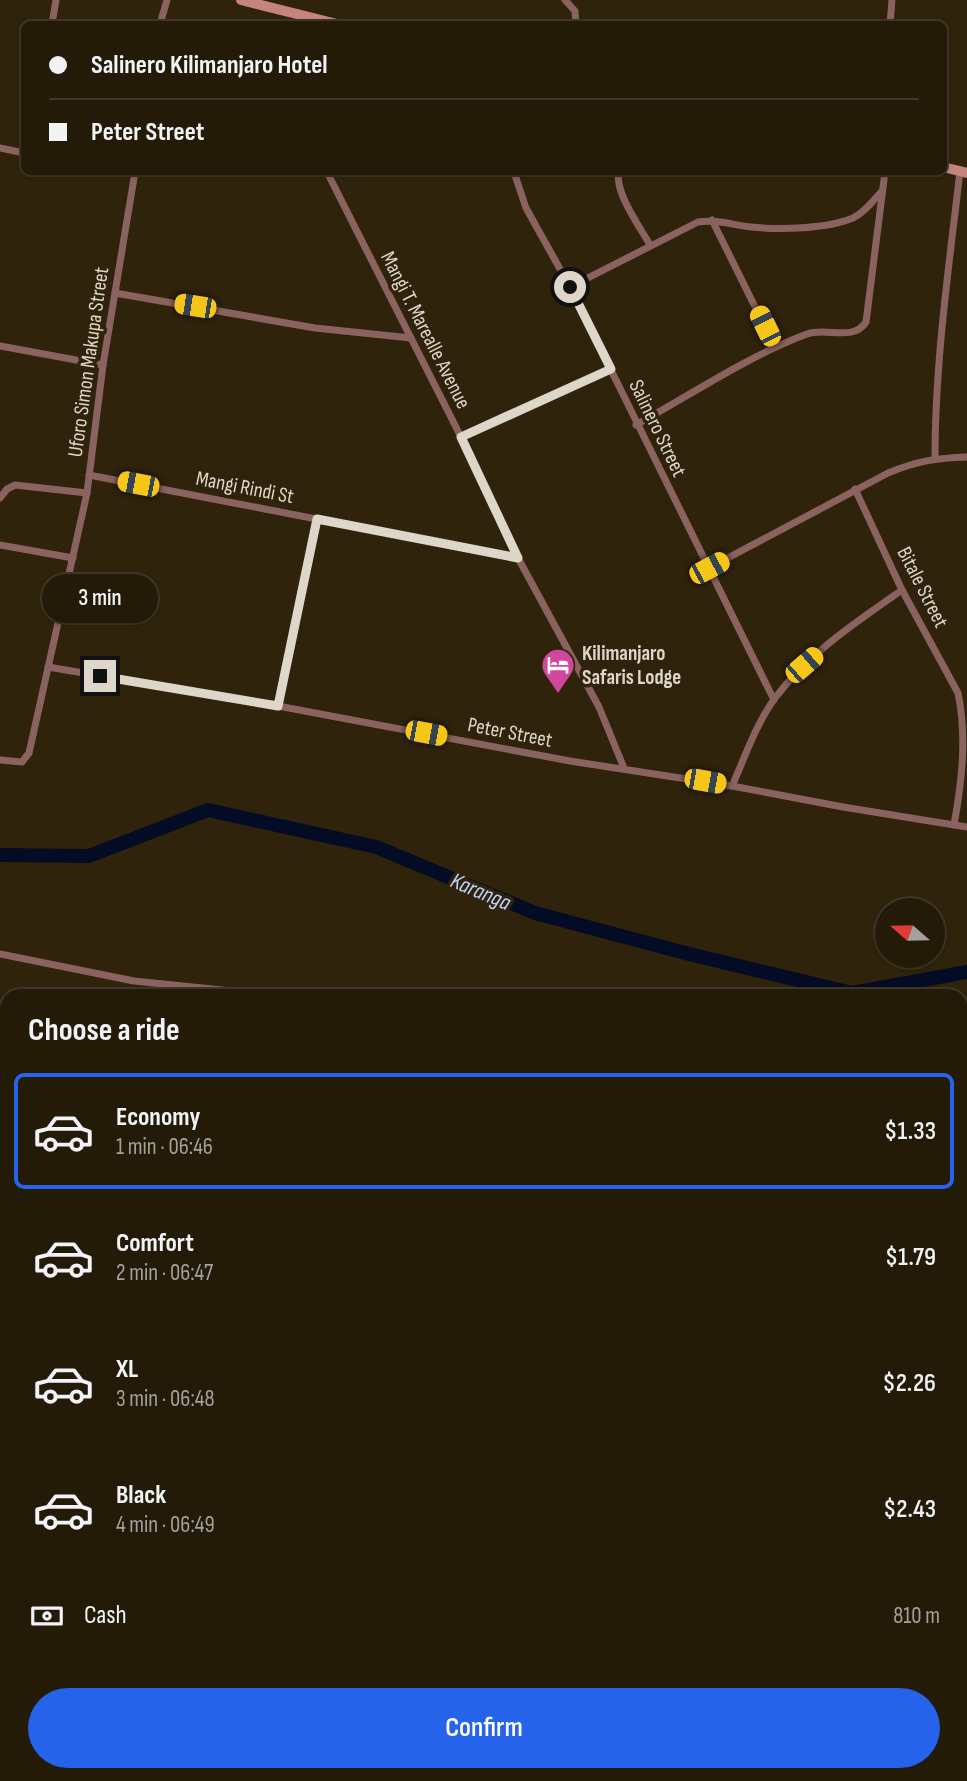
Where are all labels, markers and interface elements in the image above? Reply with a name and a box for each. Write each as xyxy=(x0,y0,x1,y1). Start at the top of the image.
text: Salinero Kilimanjaro Hotel xyxy=(91,50,328,81)
text: Peter Street xyxy=(91,117,204,148)
street label: Mangi T. Marealle Avenue xyxy=(375,247,476,413)
street label: Uforo Simon Makupa Street xyxy=(63,265,114,459)
route start xyxy=(554,271,586,303)
car xyxy=(173,292,218,320)
car xyxy=(747,303,784,349)
street label: Salinero Street xyxy=(623,376,692,481)
street label: Mangi Rindi St xyxy=(194,466,296,509)
car xyxy=(116,470,161,498)
street label: Bitale Street xyxy=(892,543,954,632)
car xyxy=(686,549,733,587)
callout: 3 min xyxy=(42,574,158,624)
text: 3 min xyxy=(78,584,122,612)
place label: Kilimanjaro Safaris Lodge xyxy=(582,641,681,690)
car xyxy=(782,643,827,687)
hotel icon: Kilimanjaro Safaris Lodge xyxy=(539,646,577,695)
route end xyxy=(84,660,116,692)
street label: Peter Street xyxy=(466,712,554,753)
car xyxy=(404,719,449,747)
car xyxy=(683,767,728,795)
water label: Karanga xyxy=(446,867,516,917)
north arrow xyxy=(875,898,945,968)
map controls xyxy=(875,898,945,968)
text: Choose a ride xyxy=(28,1011,180,1050)
icon: car xyxy=(32,1100,95,1163)
text: Economy xyxy=(116,1102,200,1133)
text: $1.33 xyxy=(884,1116,936,1147)
text: 1 min · 06:46 xyxy=(116,1133,213,1161)
icon: car xyxy=(32,1226,95,1289)
text: Comfort xyxy=(116,1228,194,1259)
text: $1.79 xyxy=(885,1242,936,1273)
text: 2 min · 06:47 xyxy=(116,1259,213,1287)
icon: car xyxy=(32,1352,95,1415)
text: XL xyxy=(116,1354,138,1385)
text: $2.26 xyxy=(883,1368,936,1399)
text: 3 min · 06:48 xyxy=(116,1385,215,1413)
icon: car xyxy=(32,1478,95,1541)
text: Black xyxy=(116,1480,166,1511)
text: $2.43 xyxy=(883,1494,936,1525)
text: 4 min · 06:49 xyxy=(116,1511,215,1539)
icon: cash xyxy=(28,1597,66,1635)
text: Cash xyxy=(84,1600,127,1631)
text: 810 m xyxy=(893,1602,940,1630)
button: Confirm xyxy=(28,1688,940,1768)

